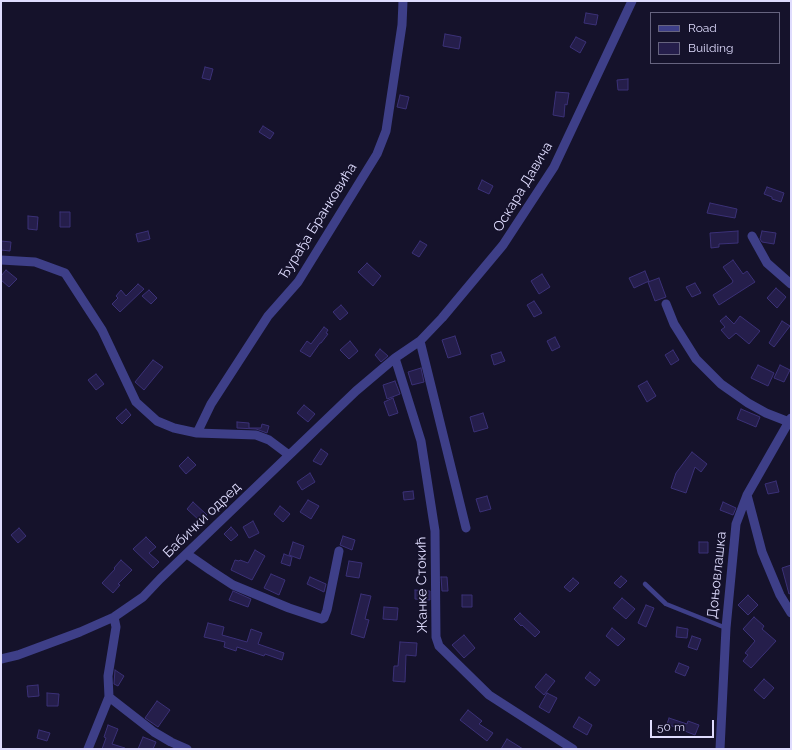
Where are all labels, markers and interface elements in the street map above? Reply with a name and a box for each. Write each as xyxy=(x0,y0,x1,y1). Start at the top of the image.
legend xyxy=(650,12,780,64)
text: Road xyxy=(688,21,717,35)
text: Building xyxy=(688,41,734,55)
street label: Оскара Давича xyxy=(490,139,556,235)
street label: Ђурађа Бранковића xyxy=(275,160,361,282)
street label: Бабички одред xyxy=(160,479,244,561)
street label: Доњовлашка xyxy=(704,531,730,619)
street label: Жанке Стокић xyxy=(413,537,431,633)
scale bar xyxy=(652,712,716,738)
text: 50 m xyxy=(657,720,685,734)

